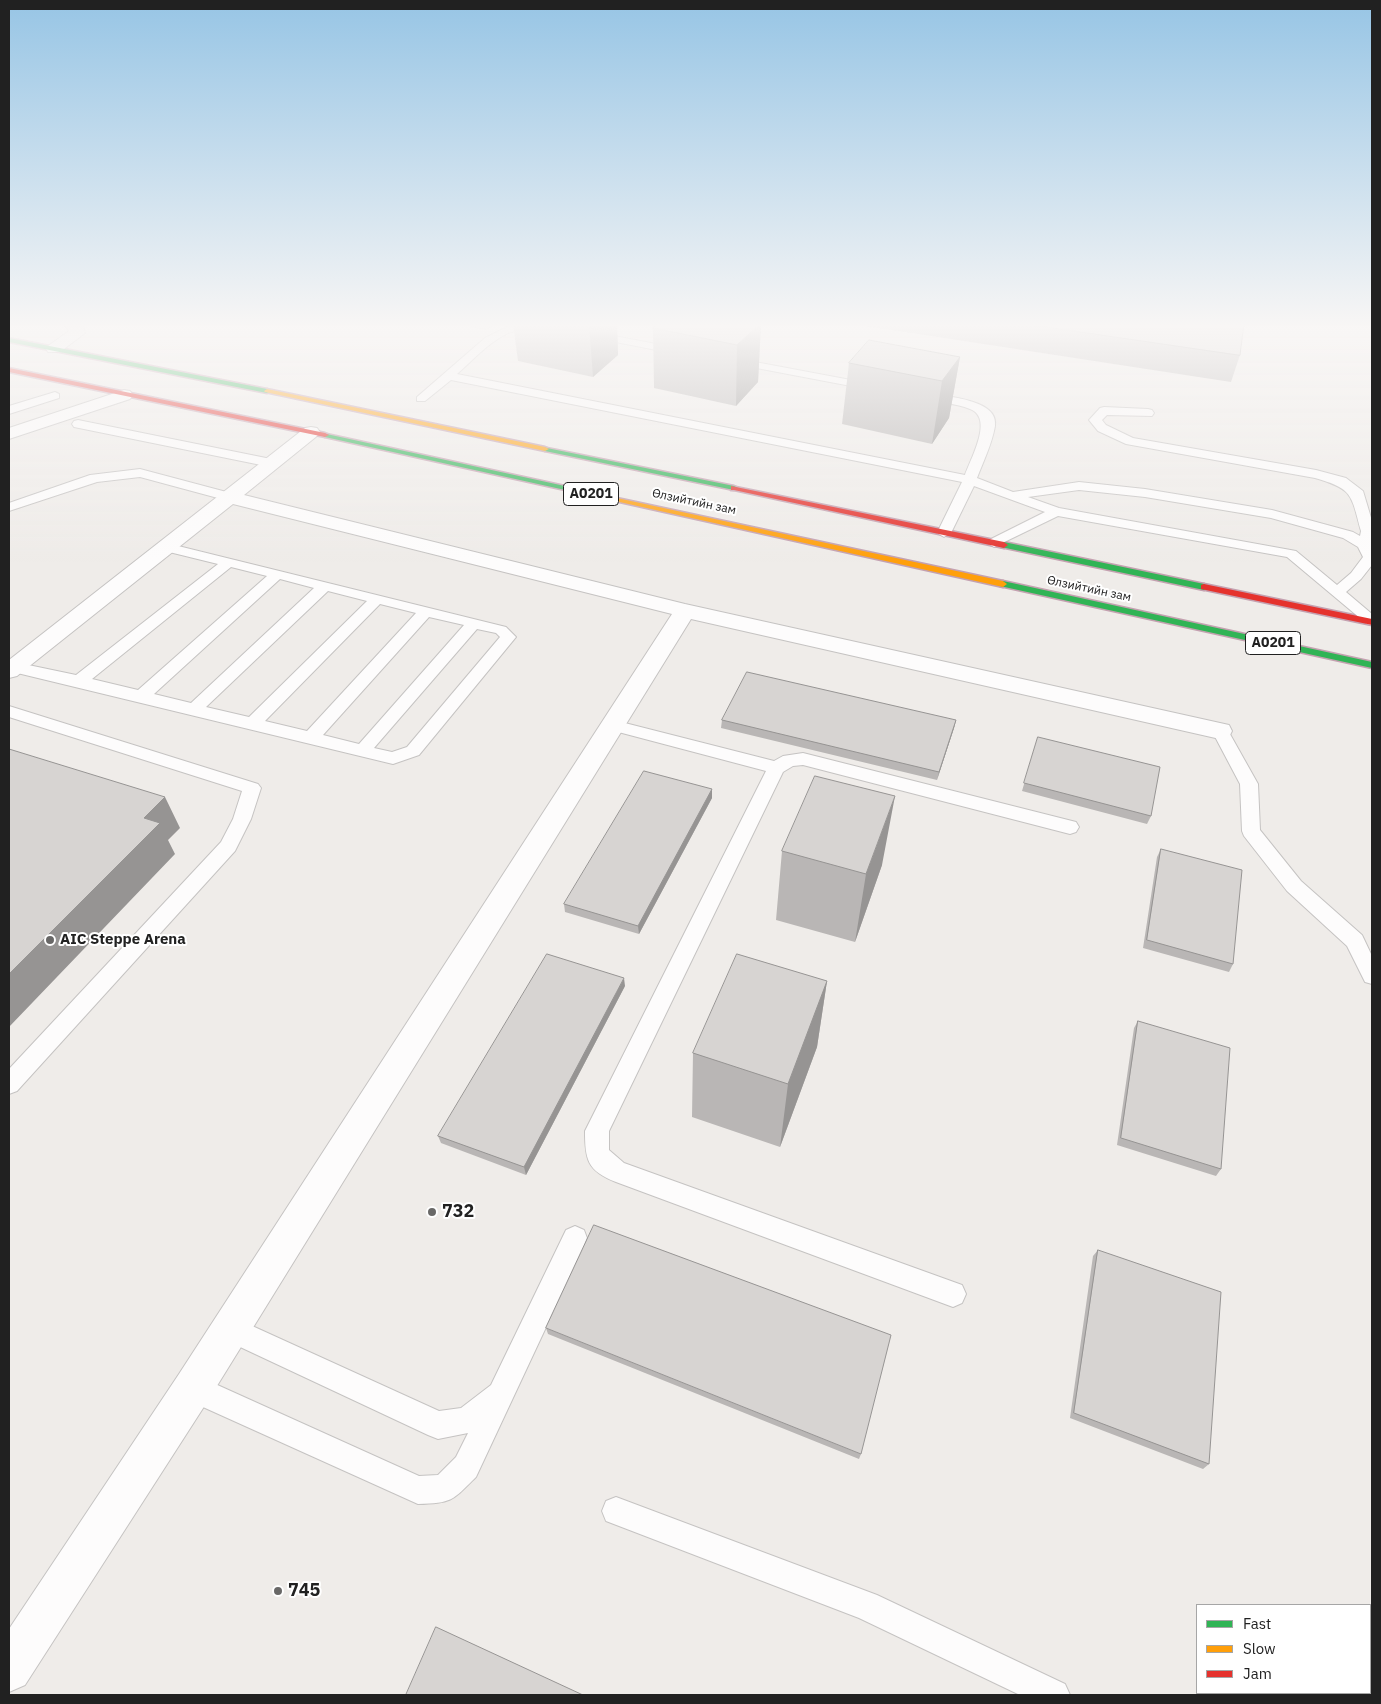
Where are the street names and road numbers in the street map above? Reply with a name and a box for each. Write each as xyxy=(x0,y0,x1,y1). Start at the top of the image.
road number: A0201 xyxy=(564,482,618,506)
street label: Өлзийтийн зам xyxy=(651,486,737,518)
street label: Өлзийтийн зам xyxy=(1046,573,1132,605)
road number: A0201 xyxy=(1246,632,1300,654)

